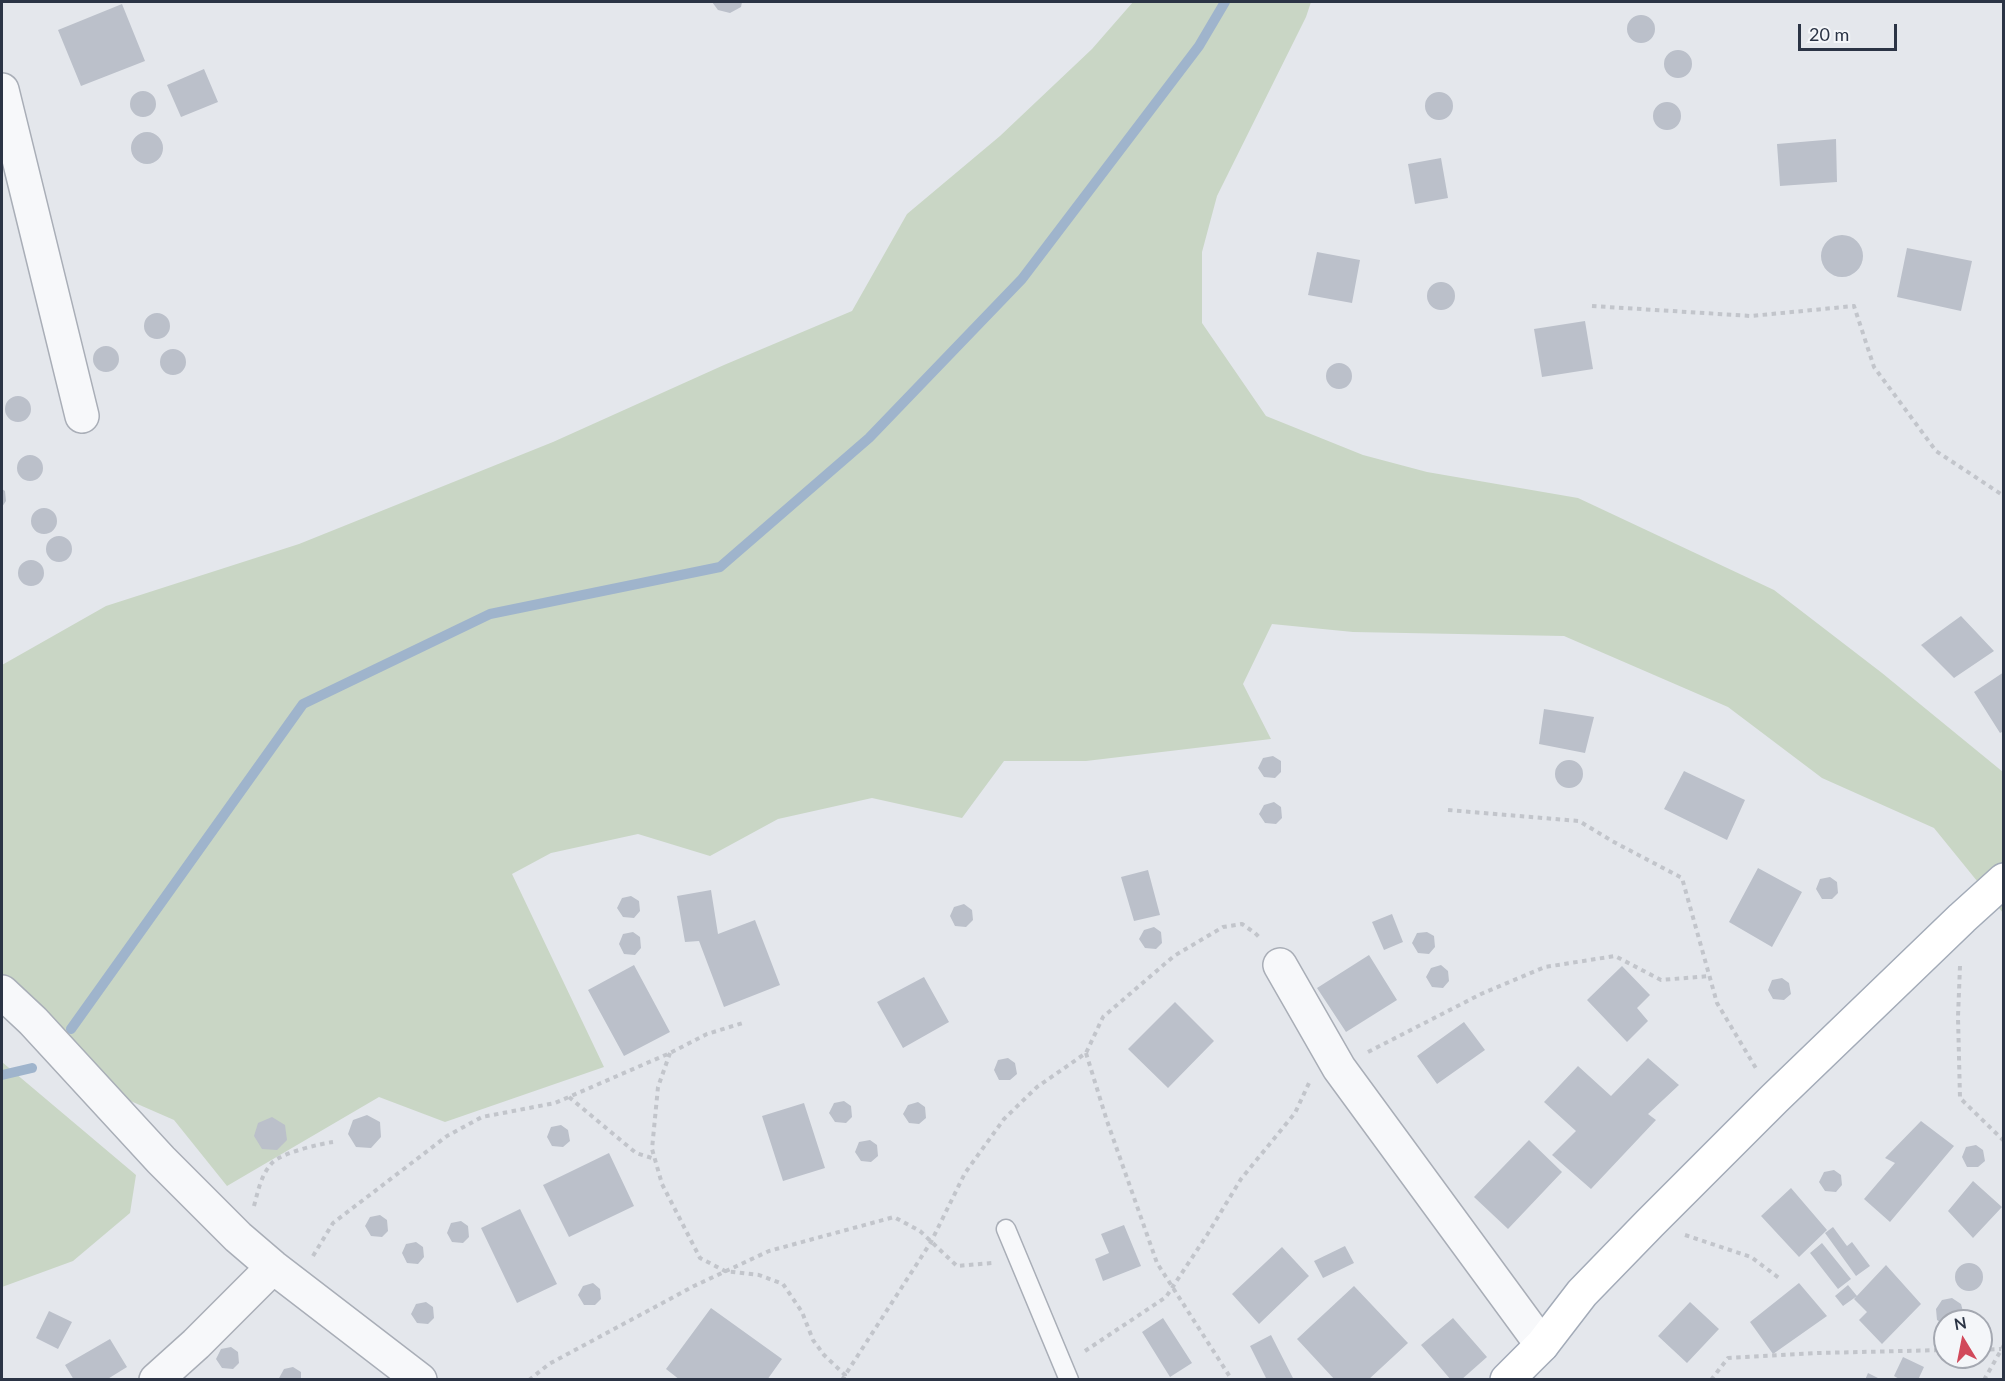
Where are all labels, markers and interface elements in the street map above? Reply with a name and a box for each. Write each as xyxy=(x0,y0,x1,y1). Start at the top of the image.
scale bar xyxy=(1801,12,1900,50)
text: 20 m xyxy=(1809,23,1849,45)
north arrow xyxy=(1933,1309,1993,1369)
text: N xyxy=(1952,1312,1968,1333)

